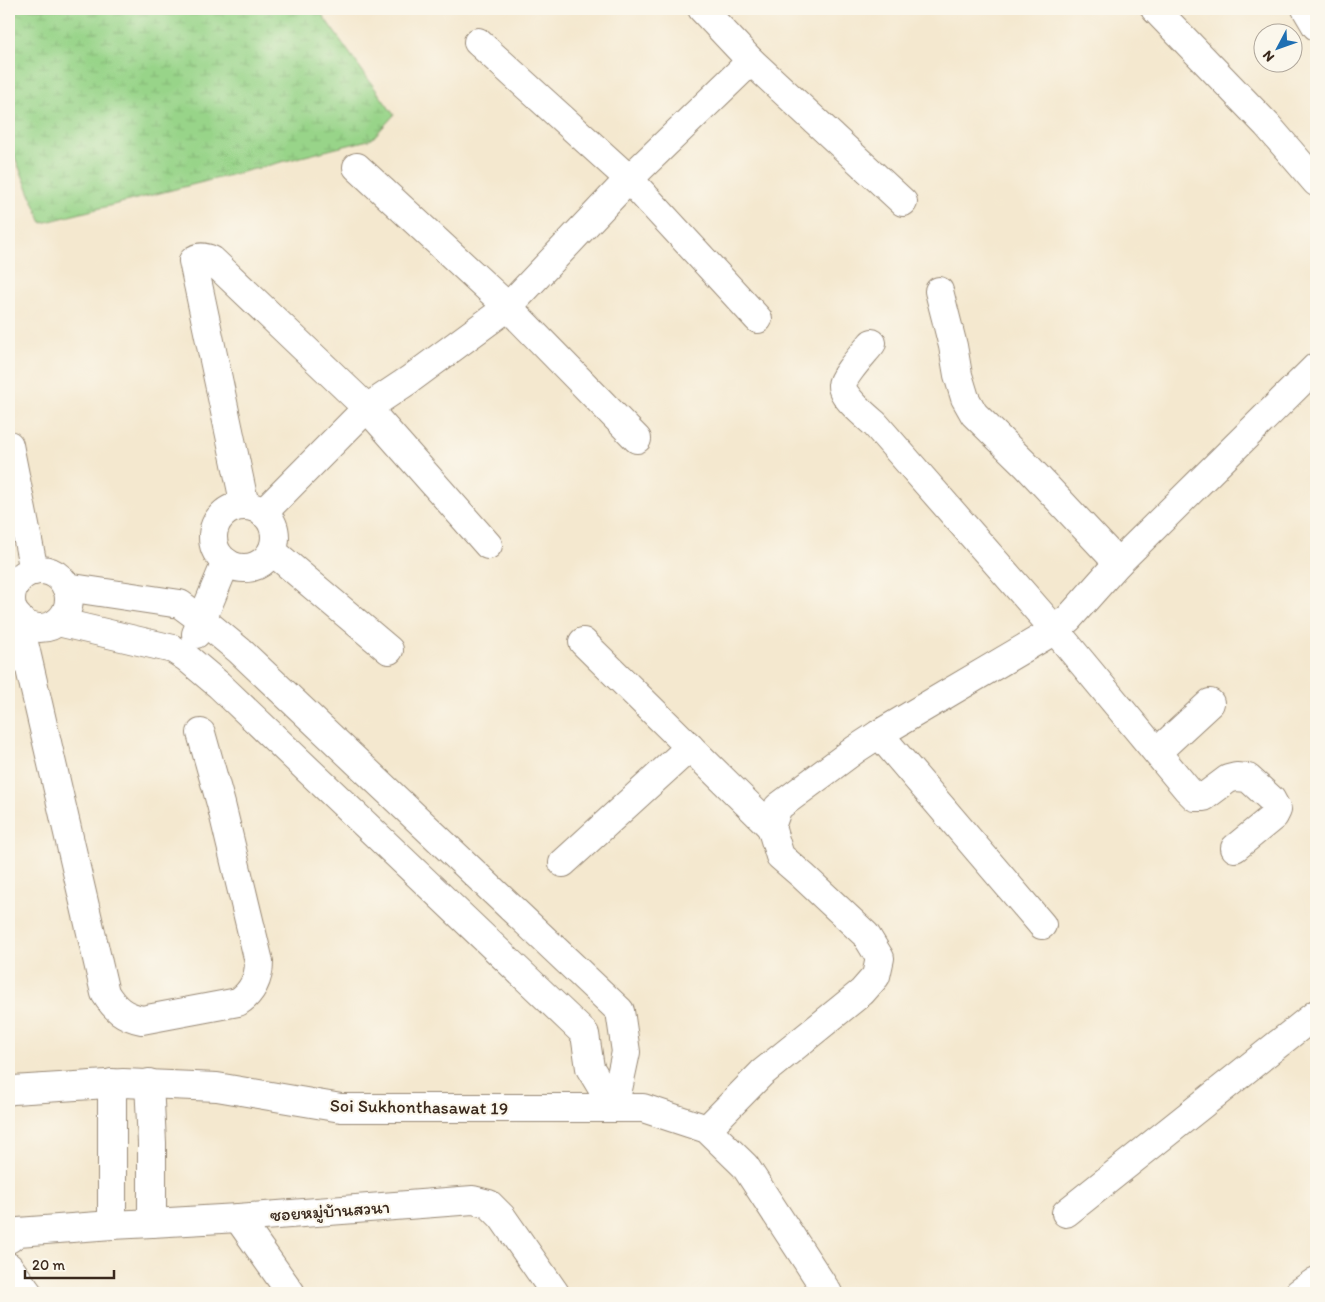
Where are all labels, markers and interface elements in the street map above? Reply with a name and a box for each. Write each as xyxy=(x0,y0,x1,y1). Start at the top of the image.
north arrow xyxy=(1252,22,1302,72)
text: N xyxy=(1259,47,1278,65)
street label: Soi Sukhonthasawat 19 xyxy=(330,1094,508,1120)
street label: ซอยหมู่บ้านสวนา xyxy=(269,1196,391,1226)
scale bar xyxy=(25,1247,114,1279)
text: 20 m xyxy=(32,1256,66,1274)

